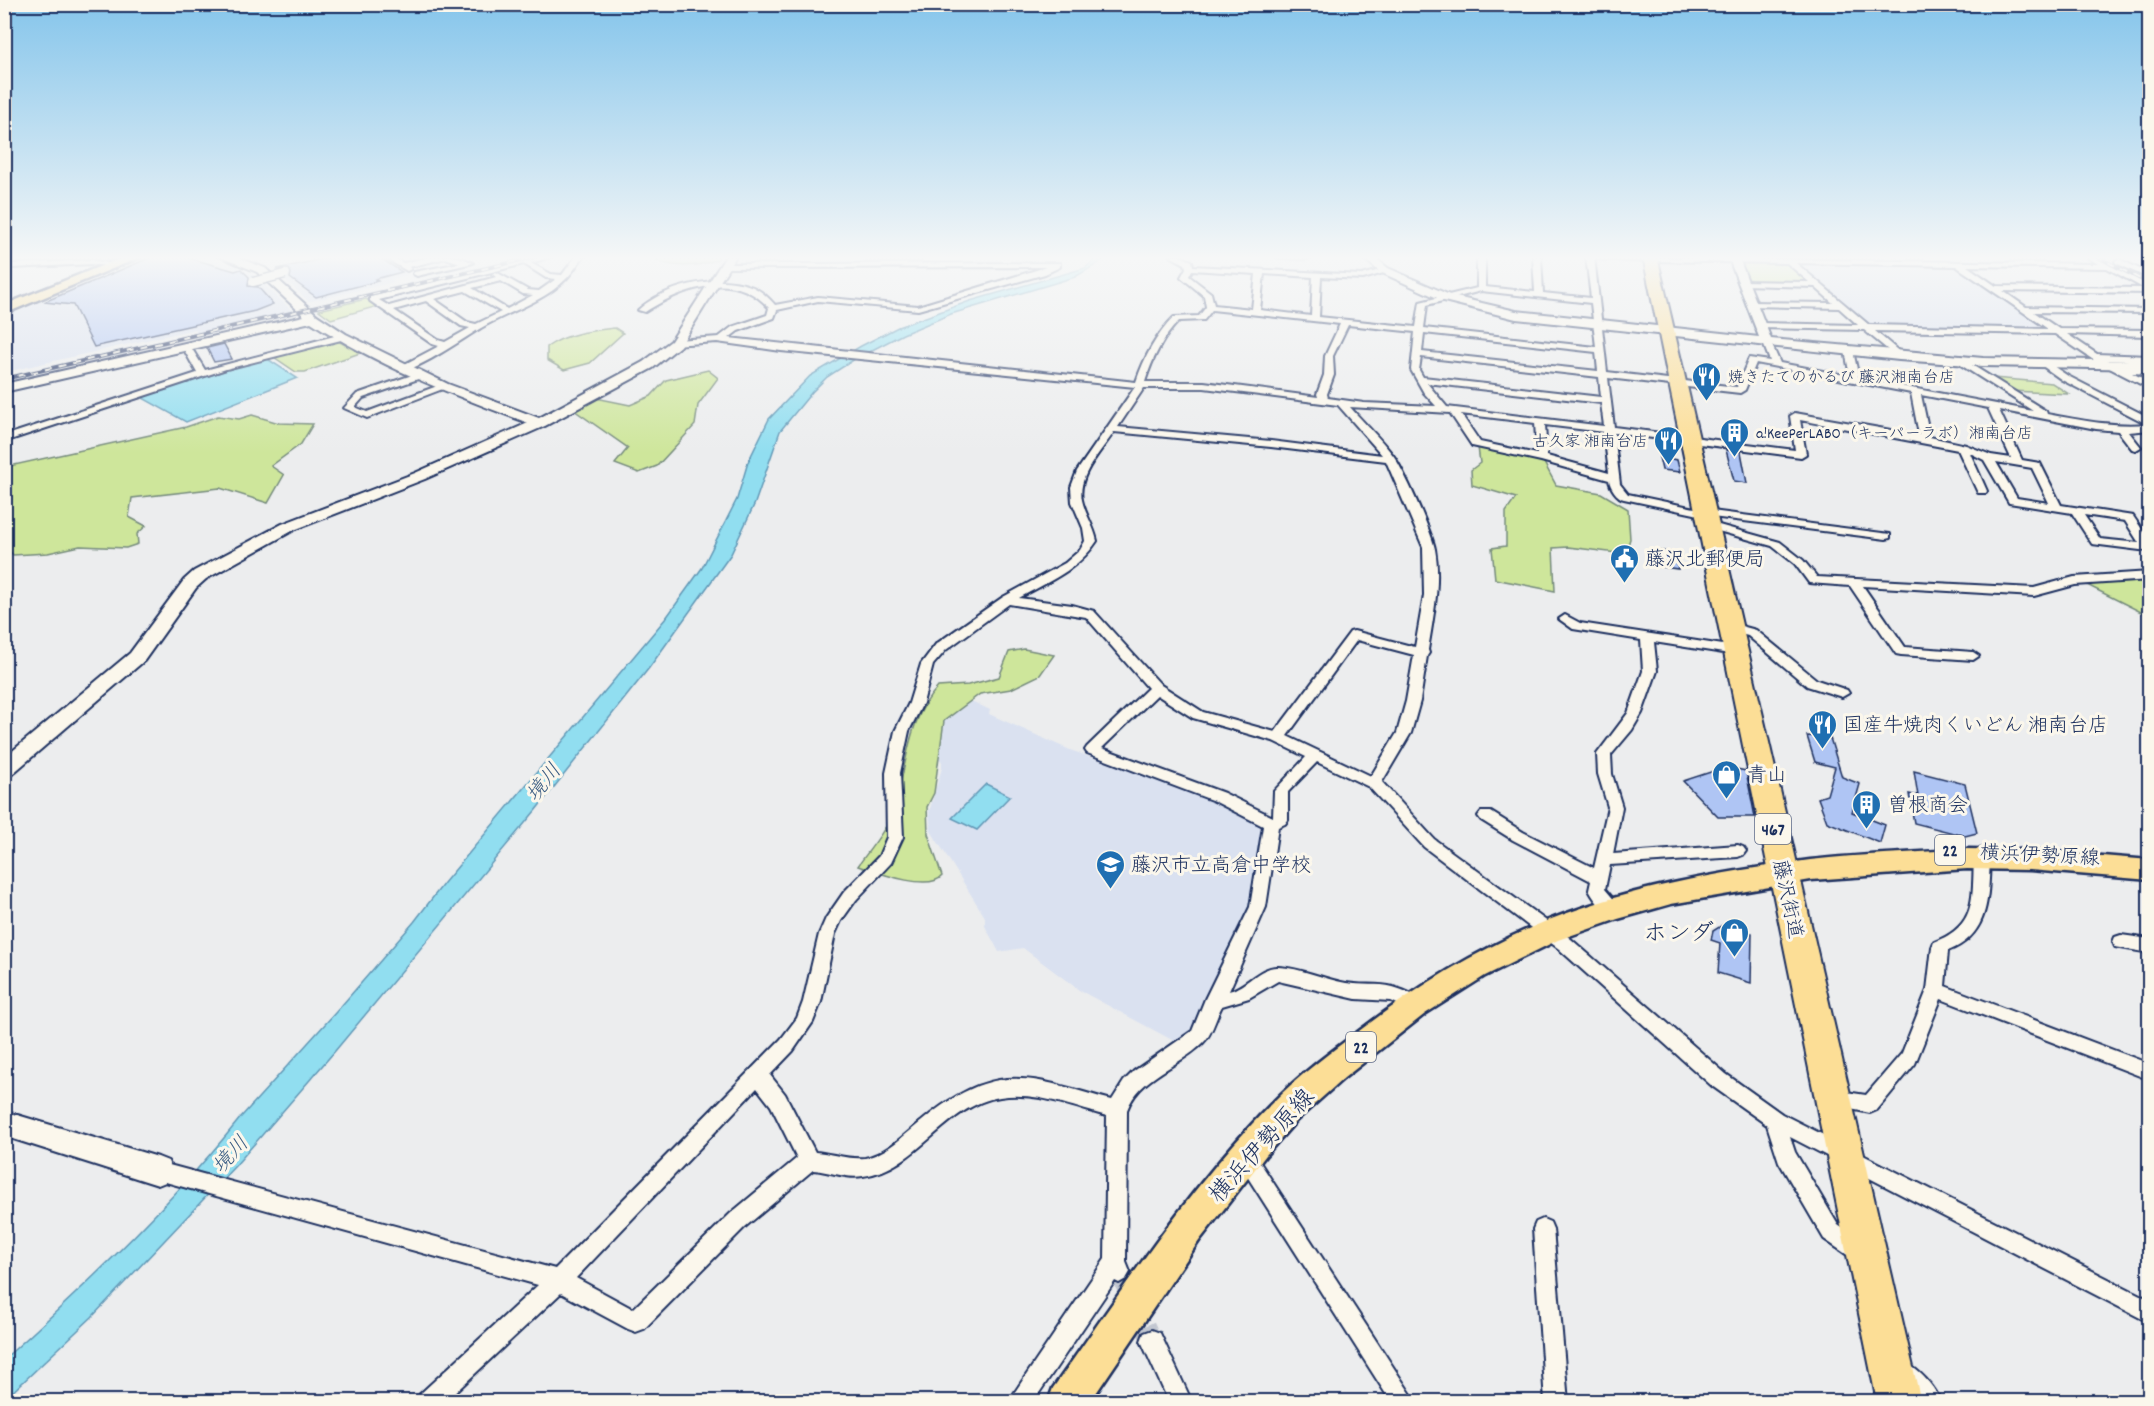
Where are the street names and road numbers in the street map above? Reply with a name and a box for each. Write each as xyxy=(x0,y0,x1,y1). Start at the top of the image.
road number: 467 xyxy=(1755,814,1791,844)
road number: 22 xyxy=(1935,835,1965,865)
street label: 横浜伊勢原線 xyxy=(1979,840,2100,874)
street label: 藤沢街道 xyxy=(1764,858,1808,942)
road number: 22 xyxy=(1346,1032,1376,1062)
street label: 横浜伊勢原線 xyxy=(1202,1082,1324,1212)

